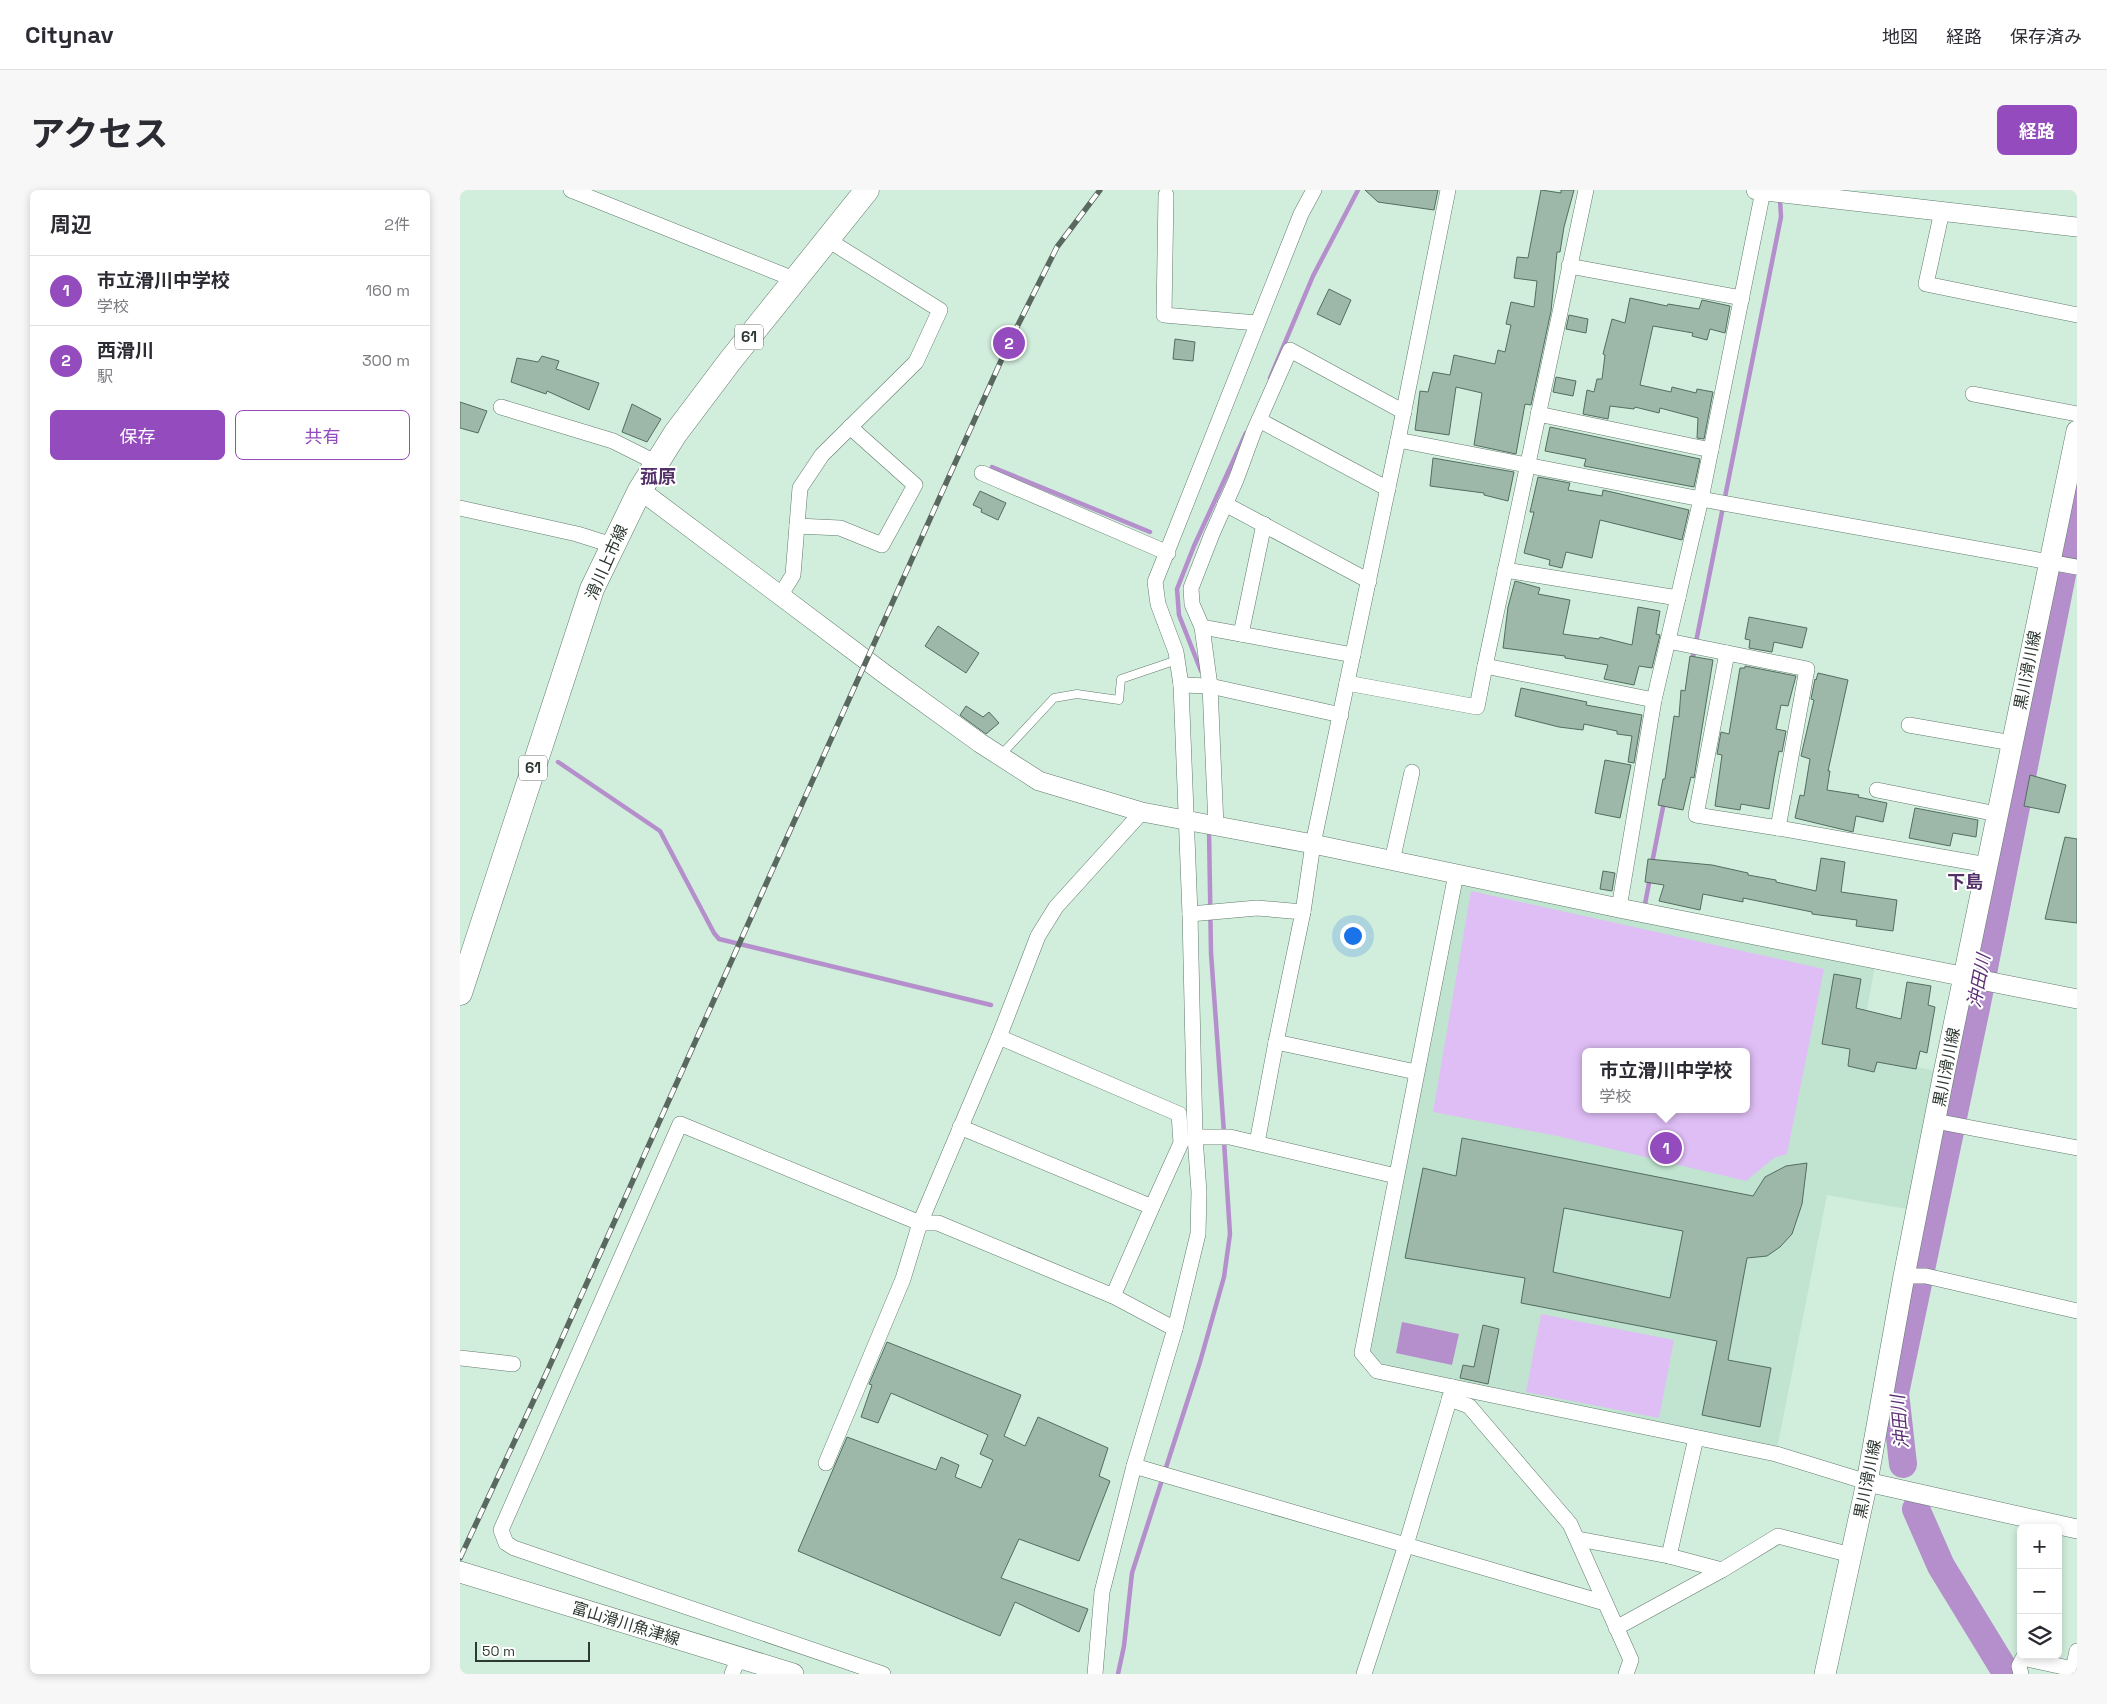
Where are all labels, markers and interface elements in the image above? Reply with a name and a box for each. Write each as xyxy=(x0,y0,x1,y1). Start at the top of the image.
text: Citynav xyxy=(25,19,114,50)
text: 地図 xyxy=(1882,25,1918,48)
text: 経路 xyxy=(1946,25,1982,48)
text: 保存済み xyxy=(2010,25,2082,48)
button: 経路 xyxy=(1997,105,2077,155)
text: アクセス xyxy=(30,112,168,156)
text: 周辺 xyxy=(50,211,92,238)
text: 2件 xyxy=(384,214,410,235)
text: 市立滑川中学校 xyxy=(97,268,230,293)
text: 1 xyxy=(62,280,70,301)
text: 160 m xyxy=(365,280,410,301)
text: 学校 xyxy=(97,296,129,317)
road number: 61 xyxy=(735,324,763,350)
pin: 2 xyxy=(993,324,1025,362)
text: 西滑川 xyxy=(97,338,154,363)
text: 2 xyxy=(61,350,71,371)
text: 300 m xyxy=(362,350,410,371)
text: 駅 xyxy=(97,366,113,387)
button: 保存 xyxy=(50,410,225,460)
button: 共有 xyxy=(235,410,410,460)
district label: 菰原 xyxy=(640,465,676,488)
street label: 滑川上市線 xyxy=(581,521,632,603)
street label: 黒川滑川線 xyxy=(2010,629,2045,711)
road number: 61 xyxy=(519,756,547,780)
district label: 下島 xyxy=(1947,870,1983,893)
your location xyxy=(1340,923,1366,949)
water label: 沖田川 xyxy=(1962,950,1995,1010)
street label: 黒川滑川線 xyxy=(1929,1026,1964,1108)
popup xyxy=(1582,1048,1750,1113)
text: 市立滑川中学校 xyxy=(1599,1058,1733,1083)
text: 学校 xyxy=(1599,1086,1632,1107)
pin: 1 xyxy=(1650,1129,1682,1167)
water label: 沖田川 xyxy=(1886,1392,1913,1450)
street label: 黒川滑川線 xyxy=(1850,1438,1885,1520)
map controls xyxy=(2017,1524,2062,1659)
button: + xyxy=(2017,1524,2062,1569)
button: − xyxy=(2017,1569,2062,1614)
street label: 富山滑川魚津線 xyxy=(569,1597,682,1650)
button: layers xyxy=(2017,1614,2062,1659)
scale bar xyxy=(475,1639,590,1662)
text: 50 m xyxy=(482,1642,515,1660)

